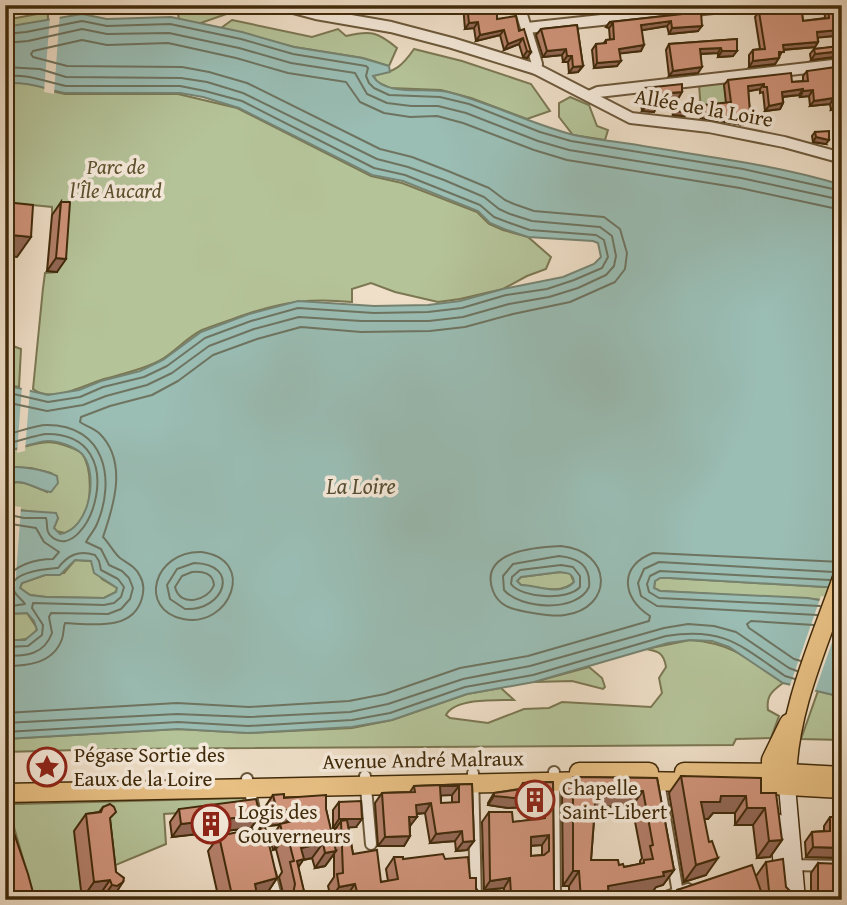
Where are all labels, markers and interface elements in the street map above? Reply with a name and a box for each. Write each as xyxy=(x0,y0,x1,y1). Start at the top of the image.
street label: Allée de la Loire xyxy=(632,80,776,135)
park label: Parc de l'Île Aucard xyxy=(70,151,162,206)
water label: La Loire xyxy=(325,469,396,502)
place label: Pégase Sortie des Eaux de la Loire xyxy=(74,739,225,794)
street label: Avenue André Malraux xyxy=(322,742,524,777)
place icon: Pégase Sortie des Eaux de la Loire xyxy=(26,746,68,788)
place label: Chapelle Saint-Libert xyxy=(562,772,668,827)
building icon: Chapelle Saint-Libert xyxy=(514,779,556,821)
place label: Logis des Gouverneurs xyxy=(238,796,351,851)
building icon: Logis des Gouverneurs xyxy=(190,803,232,845)

